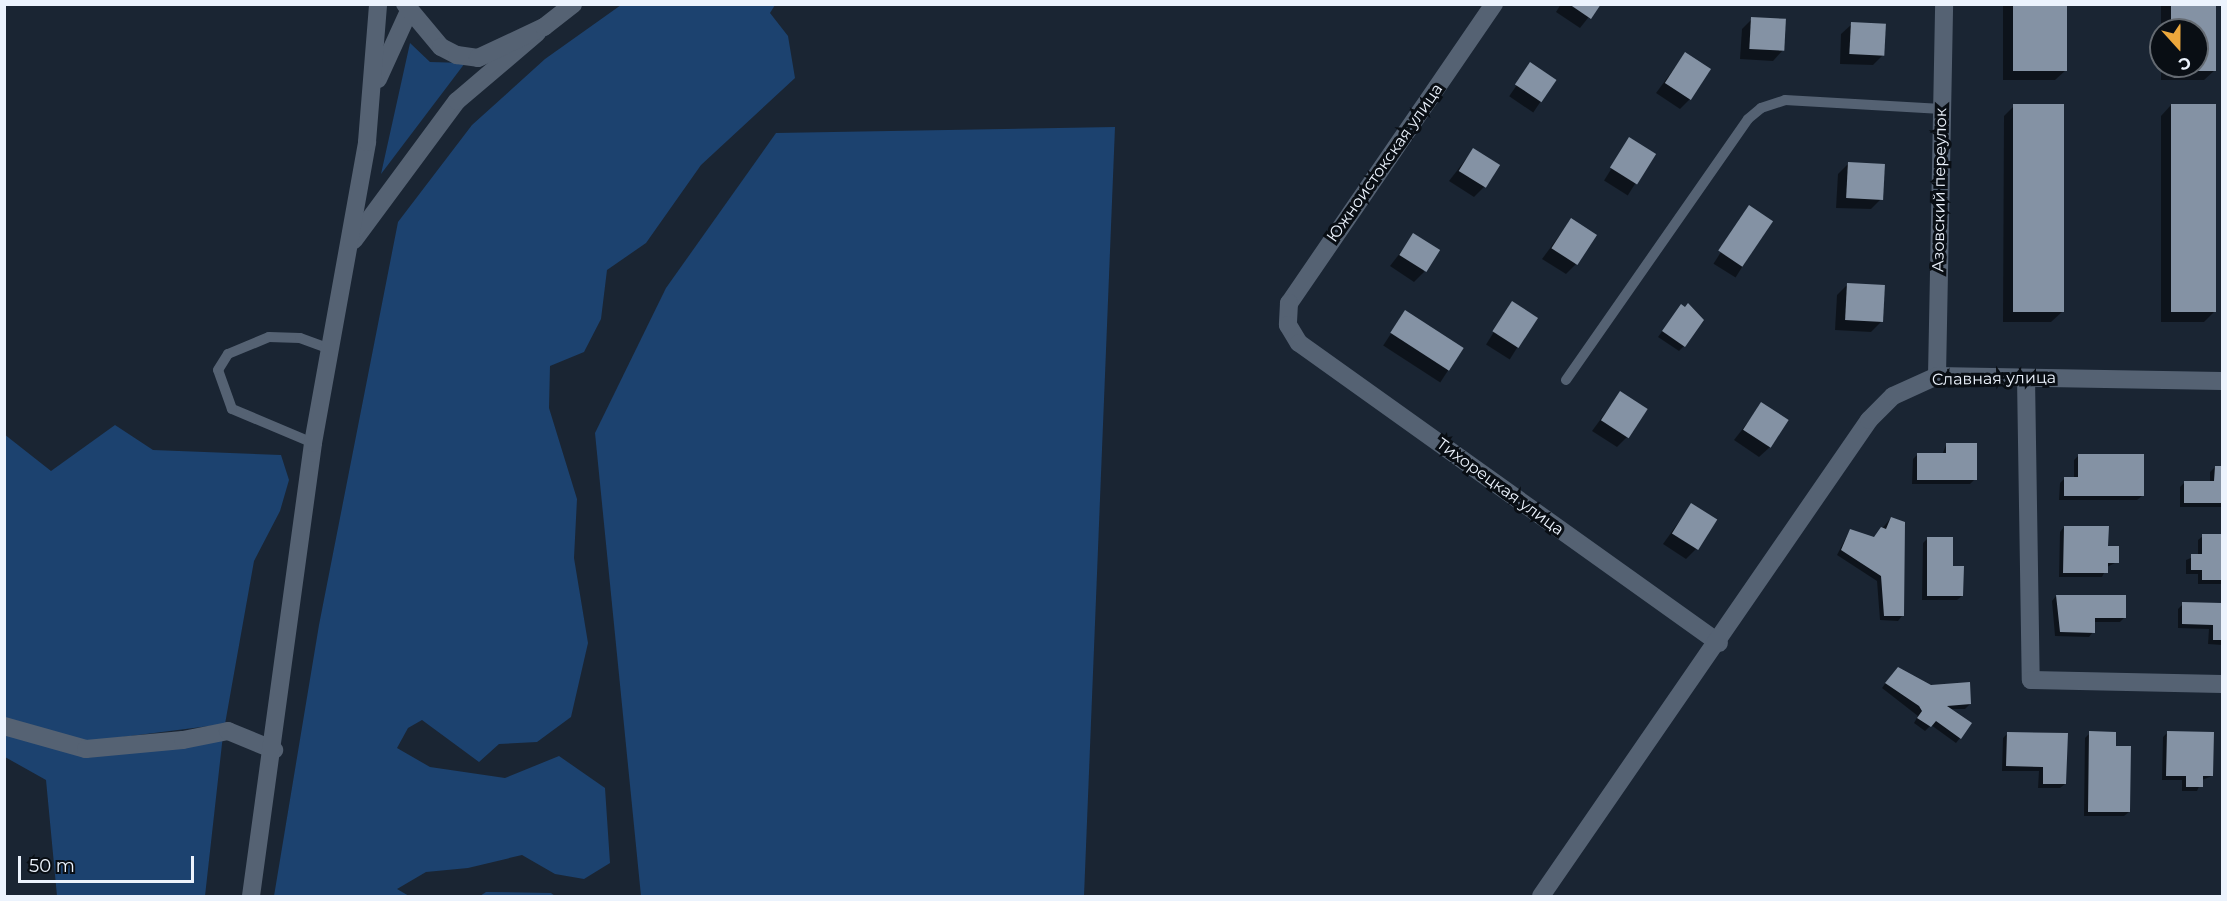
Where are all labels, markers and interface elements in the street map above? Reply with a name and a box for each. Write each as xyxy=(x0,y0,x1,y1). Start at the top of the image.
north arrow xyxy=(2149,18,2209,78)
text: С xyxy=(2176,52,2194,74)
street label: Южноистокская улица xyxy=(1323,80,1447,246)
street label: Азовский переулок xyxy=(1929,108,1951,272)
street label: Славная улица xyxy=(1932,368,2056,390)
street label: Тихорецкая улица xyxy=(1433,434,1567,540)
scale bar xyxy=(21,844,196,882)
text: 50 m xyxy=(29,855,75,877)

